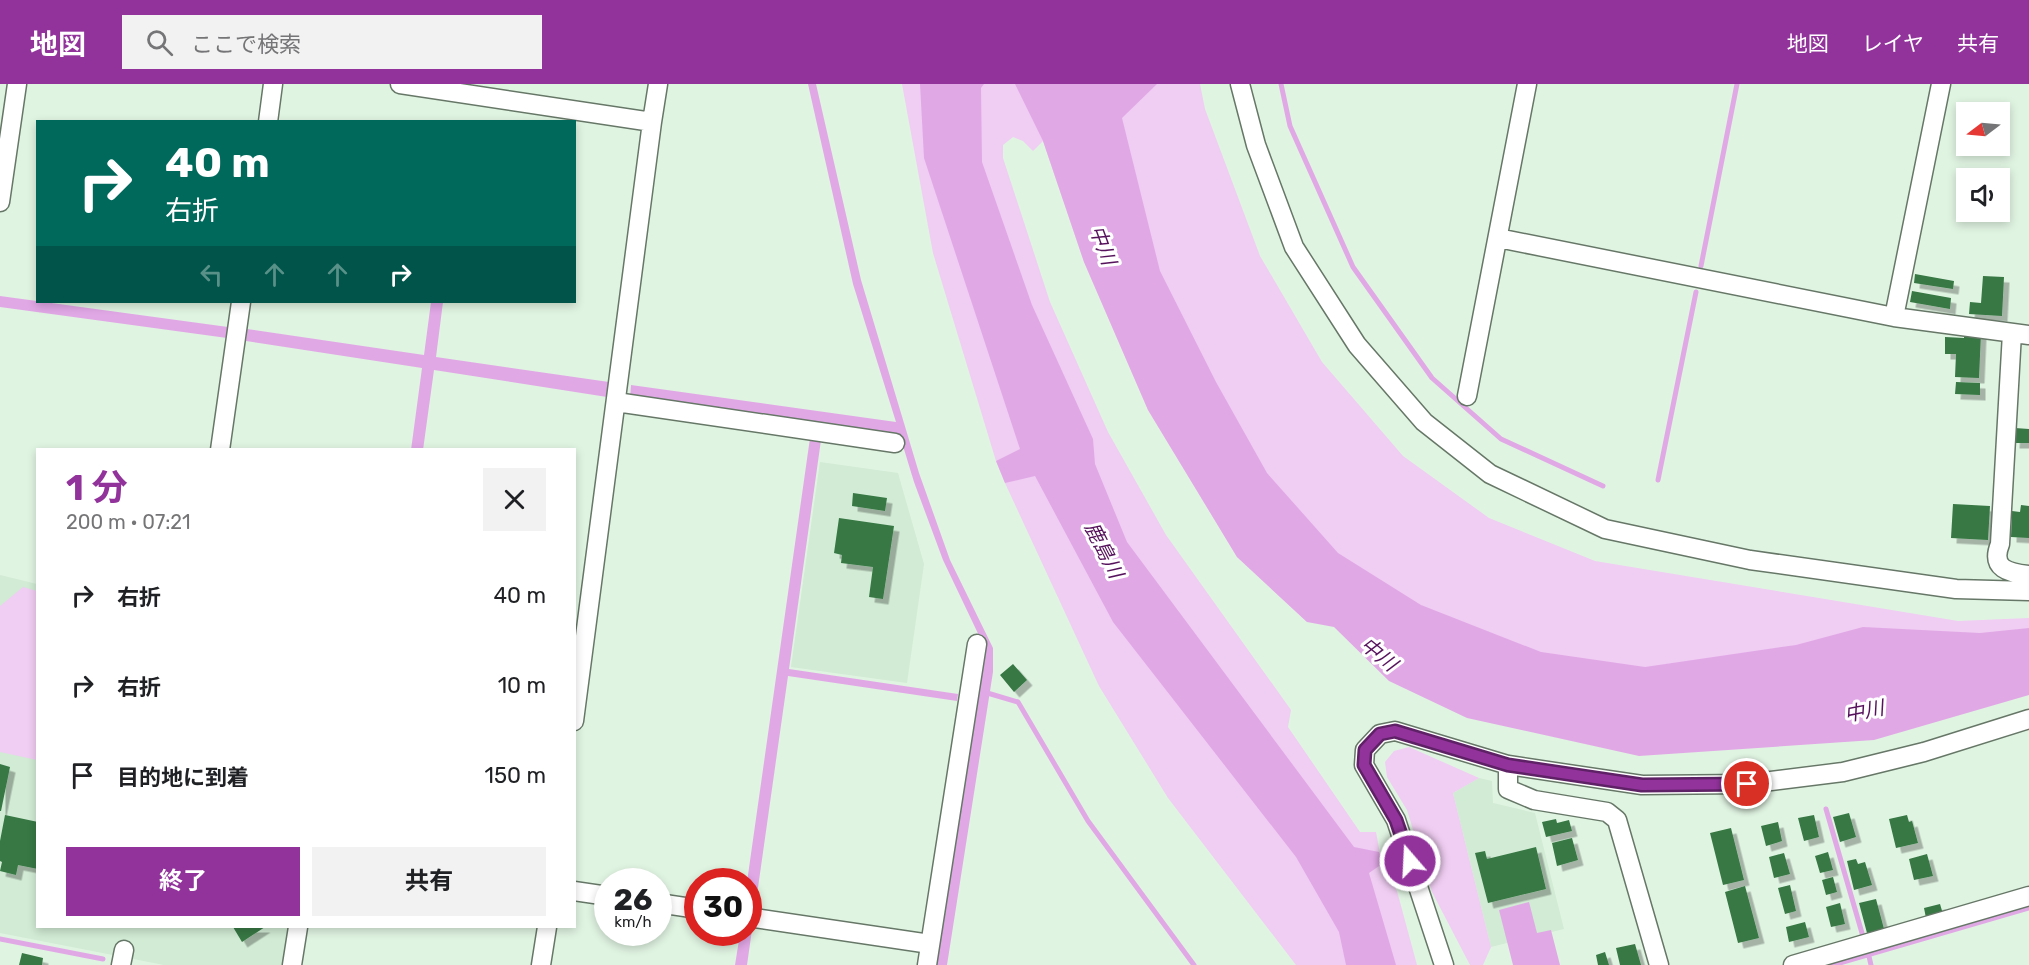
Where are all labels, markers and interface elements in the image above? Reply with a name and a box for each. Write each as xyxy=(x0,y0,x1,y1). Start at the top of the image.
search box xyxy=(122,15,542,69)
icon: search xyxy=(143,26,176,59)
text: 地図 xyxy=(30,28,86,61)
text: ここで検索 xyxy=(191,31,301,58)
text: 地図 xyxy=(1787,31,1829,56)
text: レイヤ xyxy=(1862,31,1924,56)
text: 共有 xyxy=(1957,31,1999,56)
north arrow xyxy=(1956,102,2010,156)
map controls xyxy=(1956,102,2010,222)
text: 40 m xyxy=(165,138,270,188)
icon: right xyxy=(66,144,144,222)
button: sound xyxy=(1956,168,2010,222)
text: 右折 xyxy=(165,195,219,227)
water label: 中川 xyxy=(1085,222,1122,270)
icon: left xyxy=(195,258,228,291)
icon: ahead xyxy=(258,258,291,291)
icon: ahead xyxy=(321,258,354,291)
icon: right xyxy=(384,258,417,291)
text: 1 分 xyxy=(66,466,128,509)
button: close xyxy=(483,468,546,531)
text: 200 m · 07:21 xyxy=(66,510,191,534)
water label: 鹿島川 xyxy=(1080,518,1129,584)
icon: right xyxy=(66,579,99,612)
text: 40 m xyxy=(493,582,546,609)
text: 右折 xyxy=(117,584,161,611)
water label: 中川 xyxy=(1356,632,1404,677)
icon: right xyxy=(66,669,99,702)
text: 10 m xyxy=(498,672,546,699)
text: 右折 xyxy=(117,674,161,701)
water label: 中川 xyxy=(1842,695,1888,727)
pin xyxy=(1721,758,1772,809)
icon: arrive xyxy=(66,759,99,792)
text: 150 m xyxy=(485,762,546,789)
text: 目的地に到着 xyxy=(117,764,249,791)
icon: arrive xyxy=(1730,767,1763,800)
position arrow xyxy=(1378,829,1442,893)
button: 終了 xyxy=(66,847,300,916)
button: 共有 xyxy=(312,847,546,916)
speed limit sign: 30 xyxy=(684,868,762,946)
text: 26 xyxy=(613,882,653,918)
text: km/h xyxy=(614,913,652,931)

